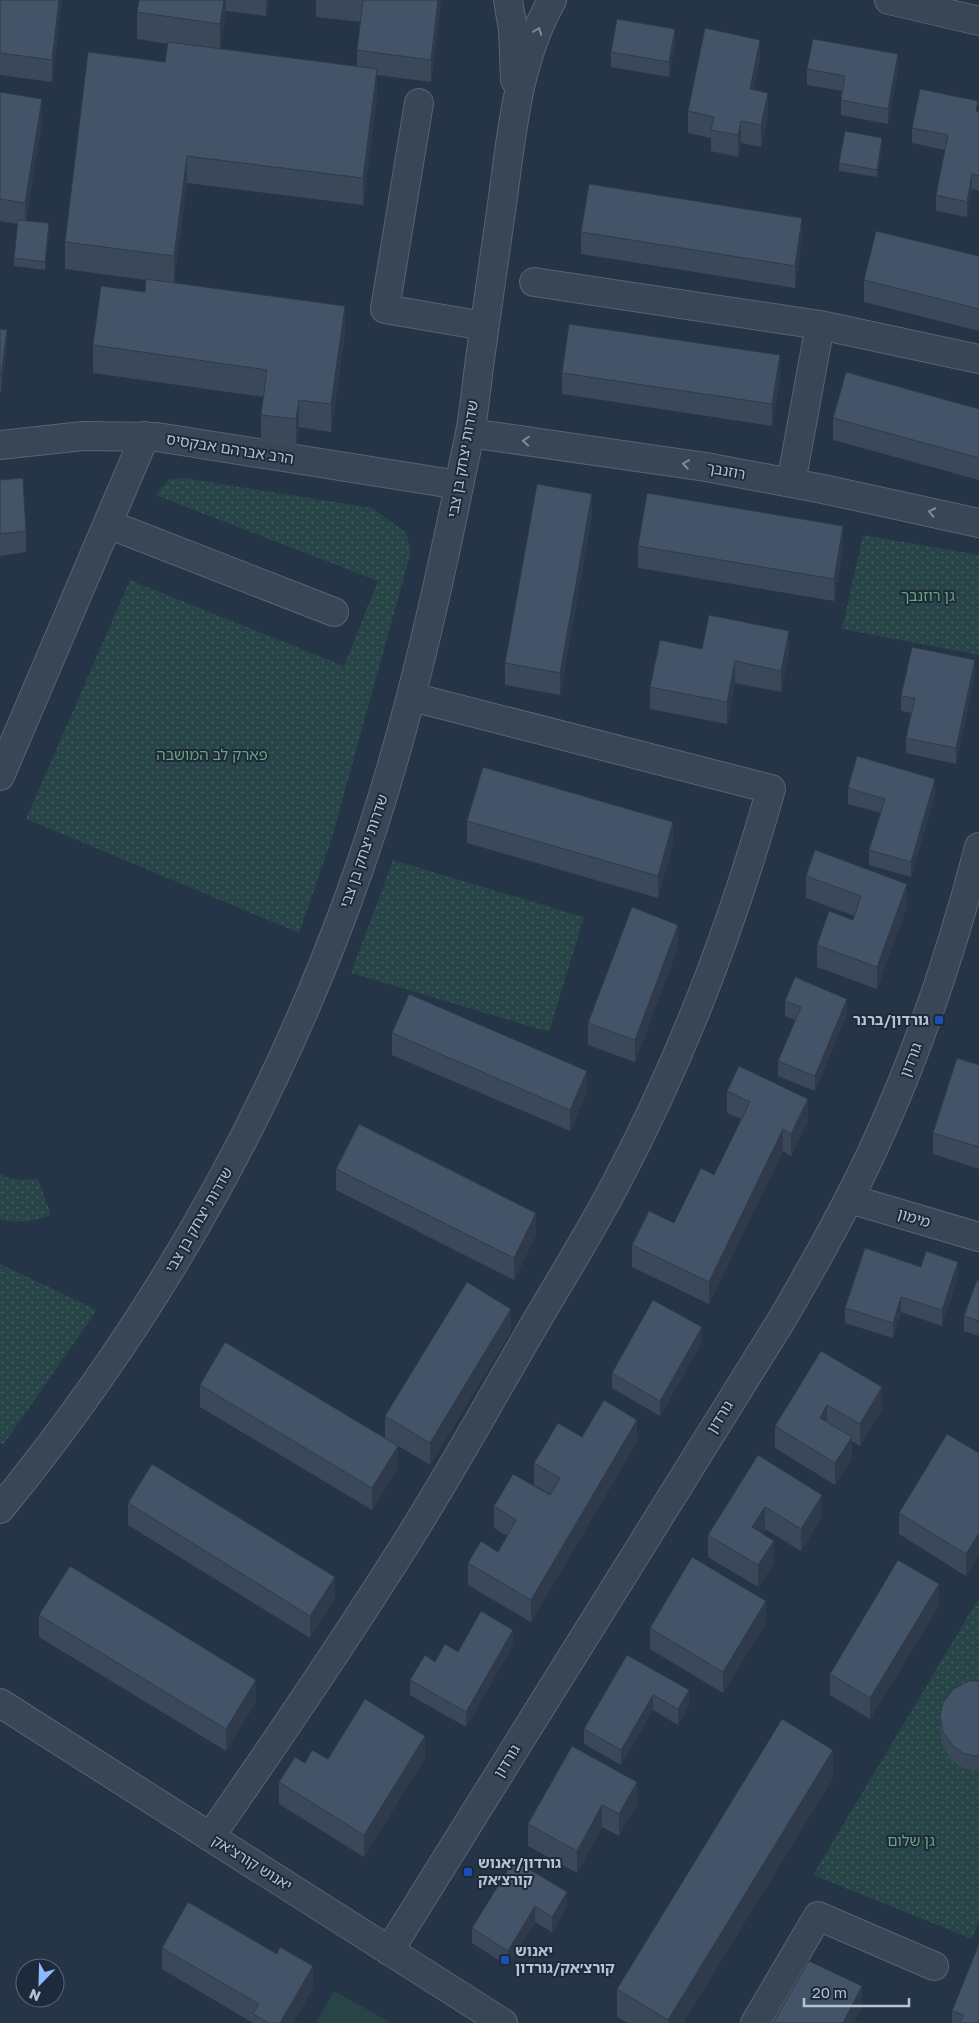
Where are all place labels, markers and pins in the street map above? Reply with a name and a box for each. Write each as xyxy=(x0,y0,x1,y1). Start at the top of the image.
place label: גורדון/ברנר xyxy=(853,1010,929,1028)
marker: גורדון/ברנר xyxy=(933,1014,945,1026)
place label: גורדון/יאנוש קורצ׳אק xyxy=(478,1853,561,1888)
marker: גורדון/יאנוש קורצ׳אק xyxy=(462,1866,474,1878)
place label: יאנוש קורצ׳אק/גורדון xyxy=(515,1941,615,1976)
marker: יאנוש קורצ׳אק/גורדון xyxy=(499,1954,511,1966)

